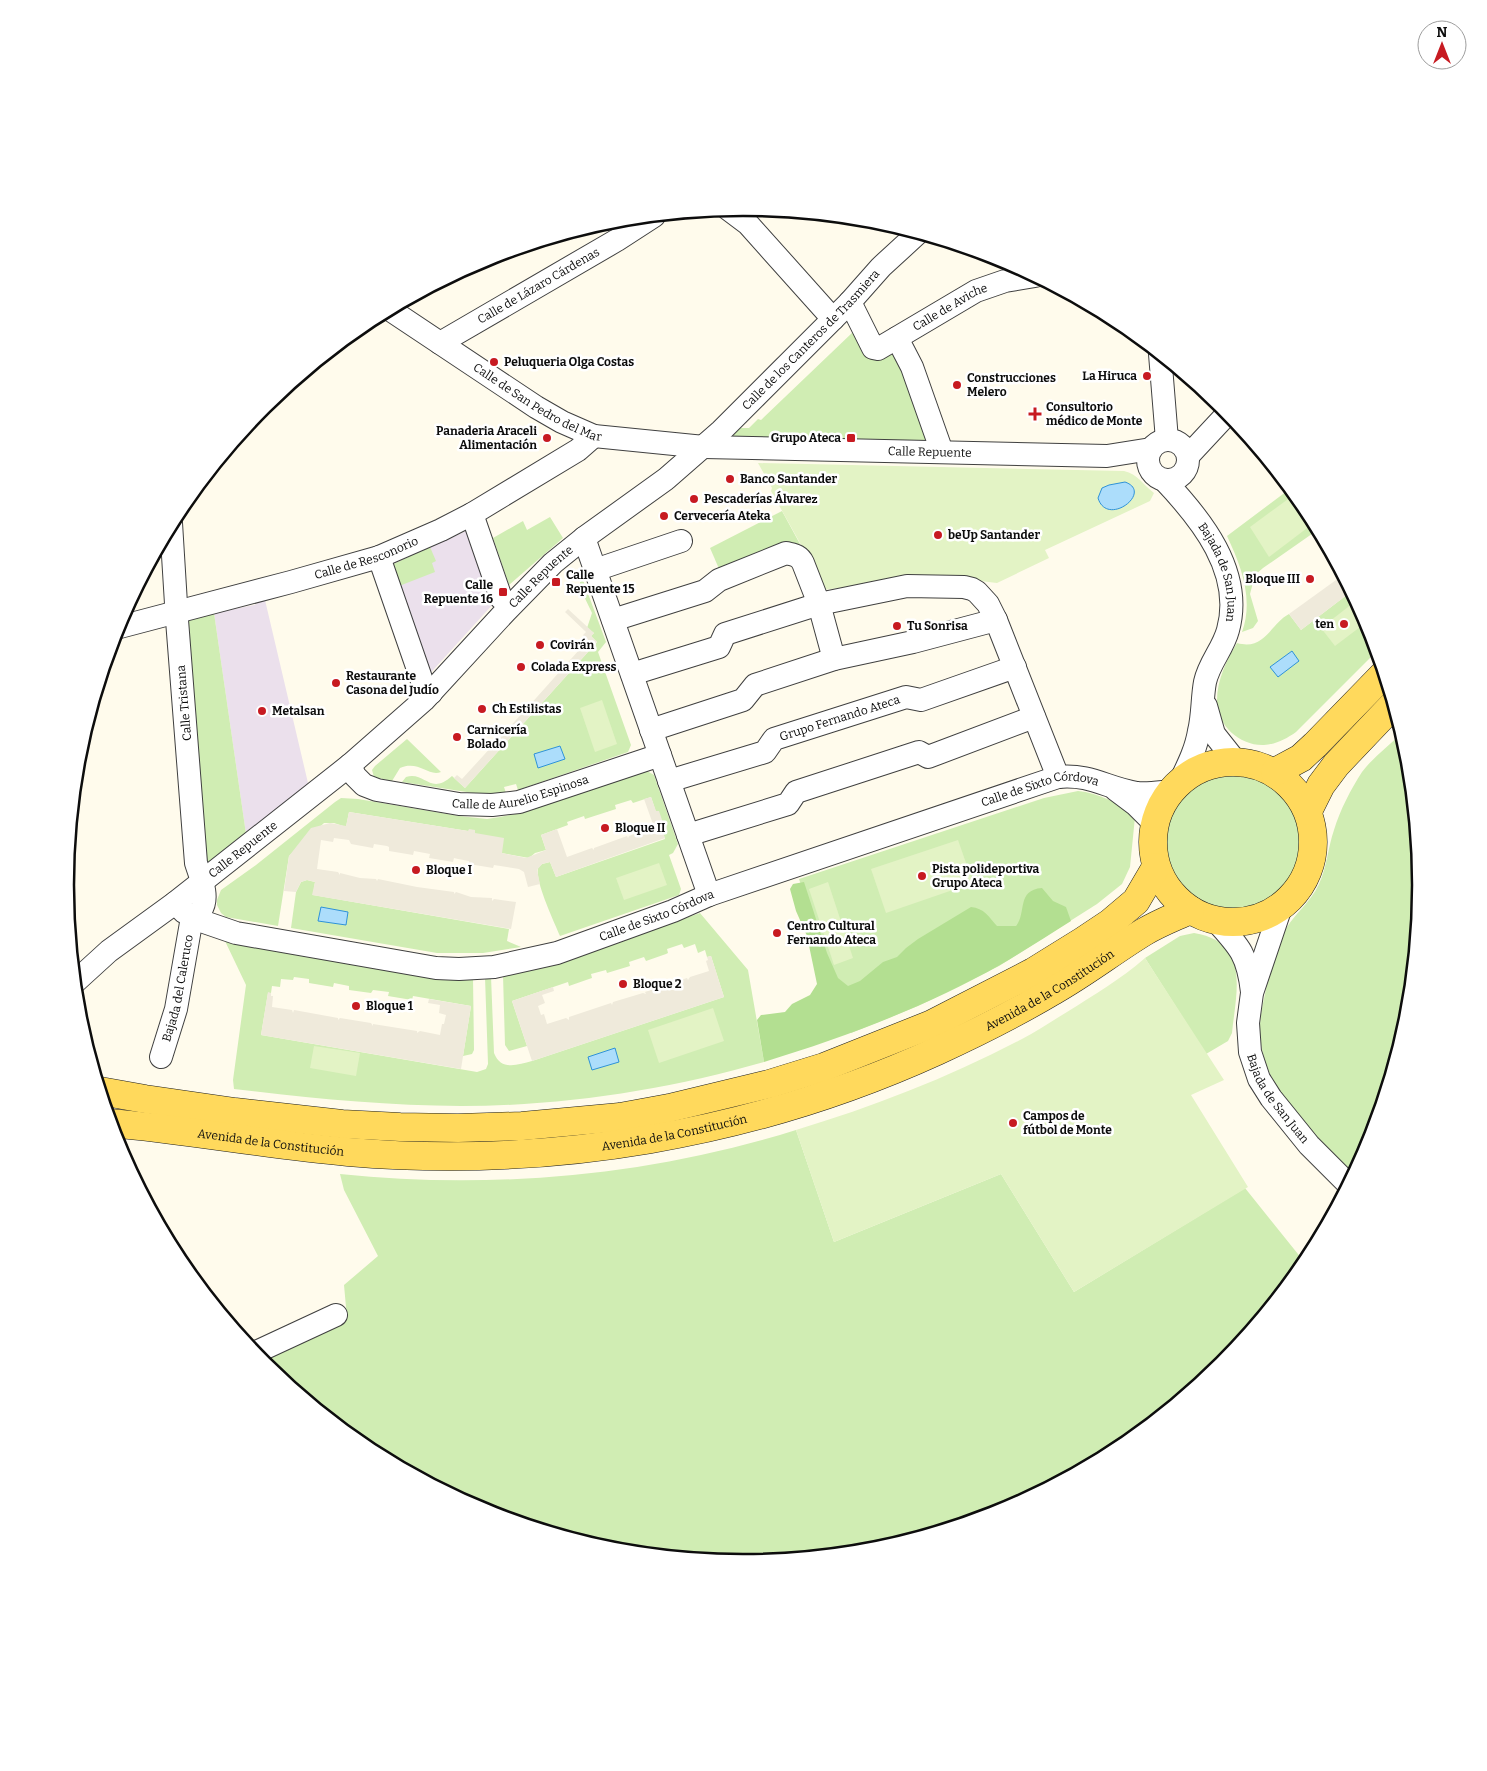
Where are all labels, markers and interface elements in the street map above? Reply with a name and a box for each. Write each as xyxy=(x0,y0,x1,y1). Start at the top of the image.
north arrow xyxy=(1417,20,1467,70)
text: N xyxy=(1437,24,1448,41)
street label: Calle de Lázaro Cárdenas xyxy=(475,245,602,327)
street label: Calle de los Canteros de Trasmiera xyxy=(739,267,883,413)
street label: Calle de Aviche xyxy=(910,281,989,334)
place label: Peluqueria Olga Costas xyxy=(504,355,634,369)
marker: Peluqueria Olga Costas xyxy=(488,356,500,368)
street label: Calle de San Pedro del Mar xyxy=(471,360,603,444)
place label: La Hiruca xyxy=(1082,369,1137,383)
marker: La Hiruca xyxy=(1141,370,1153,382)
place label: Construcciones Melero xyxy=(967,371,1056,399)
marker: Construcciones Melero xyxy=(951,379,963,391)
place label: Consultorio médico de Monte xyxy=(1046,400,1143,428)
marker: Consultorio médico de Monte xyxy=(1028,407,1042,421)
place label: Panaderia Araceli Alimentación xyxy=(436,424,537,452)
place label: Grupo Ateca xyxy=(771,431,841,445)
marker: Panaderia Araceli Alimentación xyxy=(541,432,553,444)
marker: Grupo Ateca xyxy=(845,432,857,444)
street label: Calle Repuente xyxy=(888,444,972,460)
place label: Banco Santander xyxy=(740,472,838,486)
marker: Banco Santander xyxy=(724,473,736,485)
place label: Pescaderías Álvarez xyxy=(704,490,818,506)
marker: Pescaderías Álvarez xyxy=(688,493,700,505)
place label: Cervecería Ateka xyxy=(674,509,771,523)
marker: Cervecería Ateka xyxy=(658,510,670,522)
street label: Bajada de San Juan xyxy=(1195,520,1238,623)
place label: beUp Santander xyxy=(948,528,1040,542)
marker: beUp Santander xyxy=(932,529,944,541)
street label: Calle de Resconorio xyxy=(313,534,420,582)
street label: Calle Repuente xyxy=(506,543,576,611)
place label: Calle Repuente 15 xyxy=(566,568,635,596)
place label: Bloque III xyxy=(1245,572,1300,586)
marker: Bloque III xyxy=(1304,573,1316,585)
marker: Calle Repuente 15 xyxy=(550,576,562,588)
place label: Calle Repuente 16 xyxy=(424,578,493,606)
marker: Calle Repuente 16 xyxy=(497,586,509,598)
place label: ten xyxy=(1315,617,1334,631)
marker: ten xyxy=(1338,618,1350,630)
place label: Tu Sonrisa xyxy=(907,619,968,633)
marker: Tu Sonrisa xyxy=(891,620,903,632)
place label: Covirán xyxy=(550,638,594,652)
marker: Covirán xyxy=(534,639,546,651)
place label: Colada Express xyxy=(531,660,617,674)
marker: Colada Express xyxy=(515,661,527,673)
street label: Calle Tristana xyxy=(174,664,194,742)
place label: Restaurante Casona del Judío xyxy=(346,669,439,697)
marker: Restaurante Casona del Judío xyxy=(330,677,342,689)
street label: Grupo Fernando Ateca xyxy=(778,692,902,744)
place label: Ch Estilistas xyxy=(492,702,561,716)
marker: Ch Estilistas xyxy=(476,703,488,715)
place label: Metalsan xyxy=(272,704,325,718)
marker: Metalsan xyxy=(256,705,268,717)
place label: Carnicería Bolado xyxy=(467,723,527,751)
marker: Carnicería Bolado xyxy=(451,731,463,743)
street label: Calle de Sixto Córdova xyxy=(979,769,1101,810)
street label: Calle de Aurelio Espinosa xyxy=(451,772,591,812)
street label: Calle Repuente xyxy=(206,818,280,881)
place label: Bloque II xyxy=(615,821,665,835)
marker: Bloque II xyxy=(599,822,611,834)
place label: Pista polideportiva Grupo Ateca xyxy=(932,862,1040,890)
place label: Bloque I xyxy=(426,863,472,877)
marker: Bloque I xyxy=(410,864,422,876)
marker: Pista polideportiva Grupo Ateca xyxy=(916,870,928,882)
street label: Calle de Sixto Córdova xyxy=(597,887,716,944)
place label: Centro Cultural Fernando Ateca xyxy=(787,919,876,947)
marker: Centro Cultural Fernando Ateca xyxy=(771,927,783,939)
street label: Bajada del Caleruco xyxy=(159,934,196,1043)
street label: Avenida de la Constitución xyxy=(983,946,1117,1034)
place label: Bloque 2 xyxy=(633,977,682,991)
marker: Bloque 2 xyxy=(617,978,629,990)
place label: Bloque 1 xyxy=(366,999,414,1013)
marker: Bloque 1 xyxy=(350,1000,362,1012)
street label: Bajada de San Juan xyxy=(1244,1052,1312,1146)
place label: Campos de fútbol de Monte xyxy=(1023,1109,1112,1137)
street label: Avenida de la Constitución xyxy=(601,1112,749,1153)
marker: Campos de fútbol de Monte xyxy=(1007,1117,1019,1129)
street label: Avenida de la Constitución xyxy=(197,1126,345,1159)

